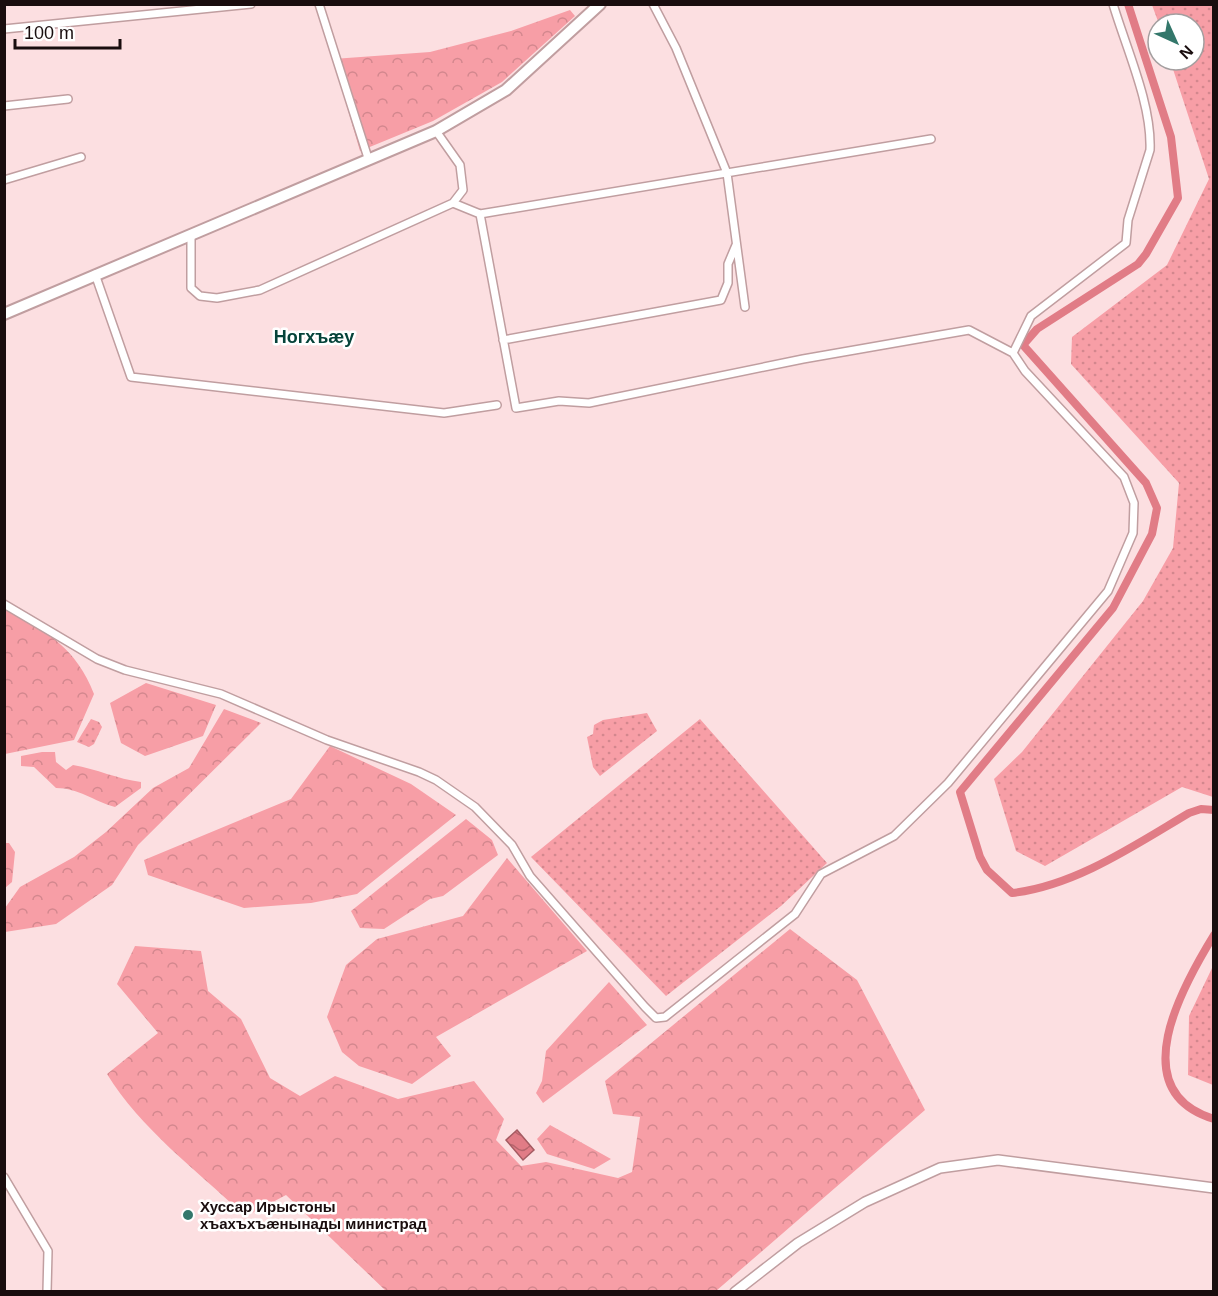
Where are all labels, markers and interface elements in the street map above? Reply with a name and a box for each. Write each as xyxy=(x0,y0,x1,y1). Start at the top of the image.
scale bar xyxy=(15,12,120,50)
north arrow xyxy=(1146,12,1206,72)
text: 100 m xyxy=(24,23,74,43)
text: N xyxy=(1176,42,1196,62)
district label: Ногхъæу xyxy=(274,327,354,347)
place label: Хуссар Ирыстоны хъахъхъæнынады министрад xyxy=(200,1198,427,1232)
marker: Хуссар Ирыстоны хъахъхъæнынады министрад xyxy=(181,1208,195,1222)

